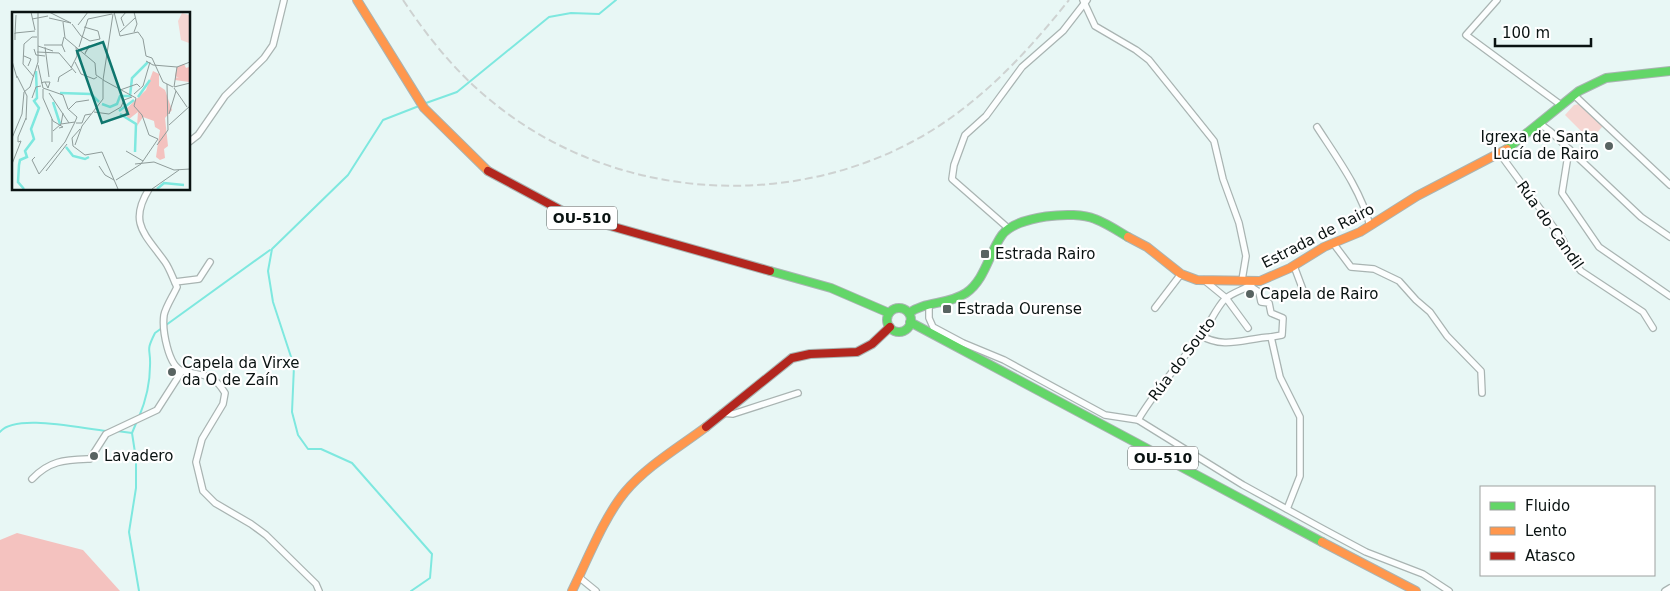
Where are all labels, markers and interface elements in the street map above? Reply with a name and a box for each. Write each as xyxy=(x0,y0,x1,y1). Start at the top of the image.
inset map xyxy=(12,12,190,190)
scale bar xyxy=(1495,15,1591,47)
text: 100 m xyxy=(1502,24,1550,42)
place label: Igrexa de Santa Lucía de Rairo xyxy=(1481,128,1599,163)
marker: Igrexa de Santa Lucía de Rairo xyxy=(1603,140,1615,152)
street label: Rúa do Candil xyxy=(1513,177,1587,273)
street label: Estrada de Rairo xyxy=(1259,200,1377,272)
road number: OU-510 xyxy=(547,207,617,230)
place label: Estrada Rairo xyxy=(995,245,1095,263)
marker: Estrada Rairo xyxy=(979,248,991,260)
place label: Capela de Rairo xyxy=(1260,285,1379,303)
marker: Capela de Rairo xyxy=(1244,288,1256,300)
place label: Estrada Ourense xyxy=(957,300,1082,318)
marker: Estrada Ourense xyxy=(941,303,953,315)
street label: Rúa do Souto xyxy=(1145,314,1219,404)
place label: Capela da Virxe da O de Zaín xyxy=(182,354,300,389)
marker: Capela da Virxe da O de Zaín xyxy=(166,366,178,378)
road number: OU-510 xyxy=(1128,446,1198,469)
place label: Lavadero xyxy=(104,447,173,465)
marker: Lavadero xyxy=(88,450,100,462)
legend xyxy=(1480,486,1655,576)
text: Fluido xyxy=(1525,497,1570,515)
text: Lento xyxy=(1525,522,1567,540)
text: Atasco xyxy=(1525,547,1575,565)

